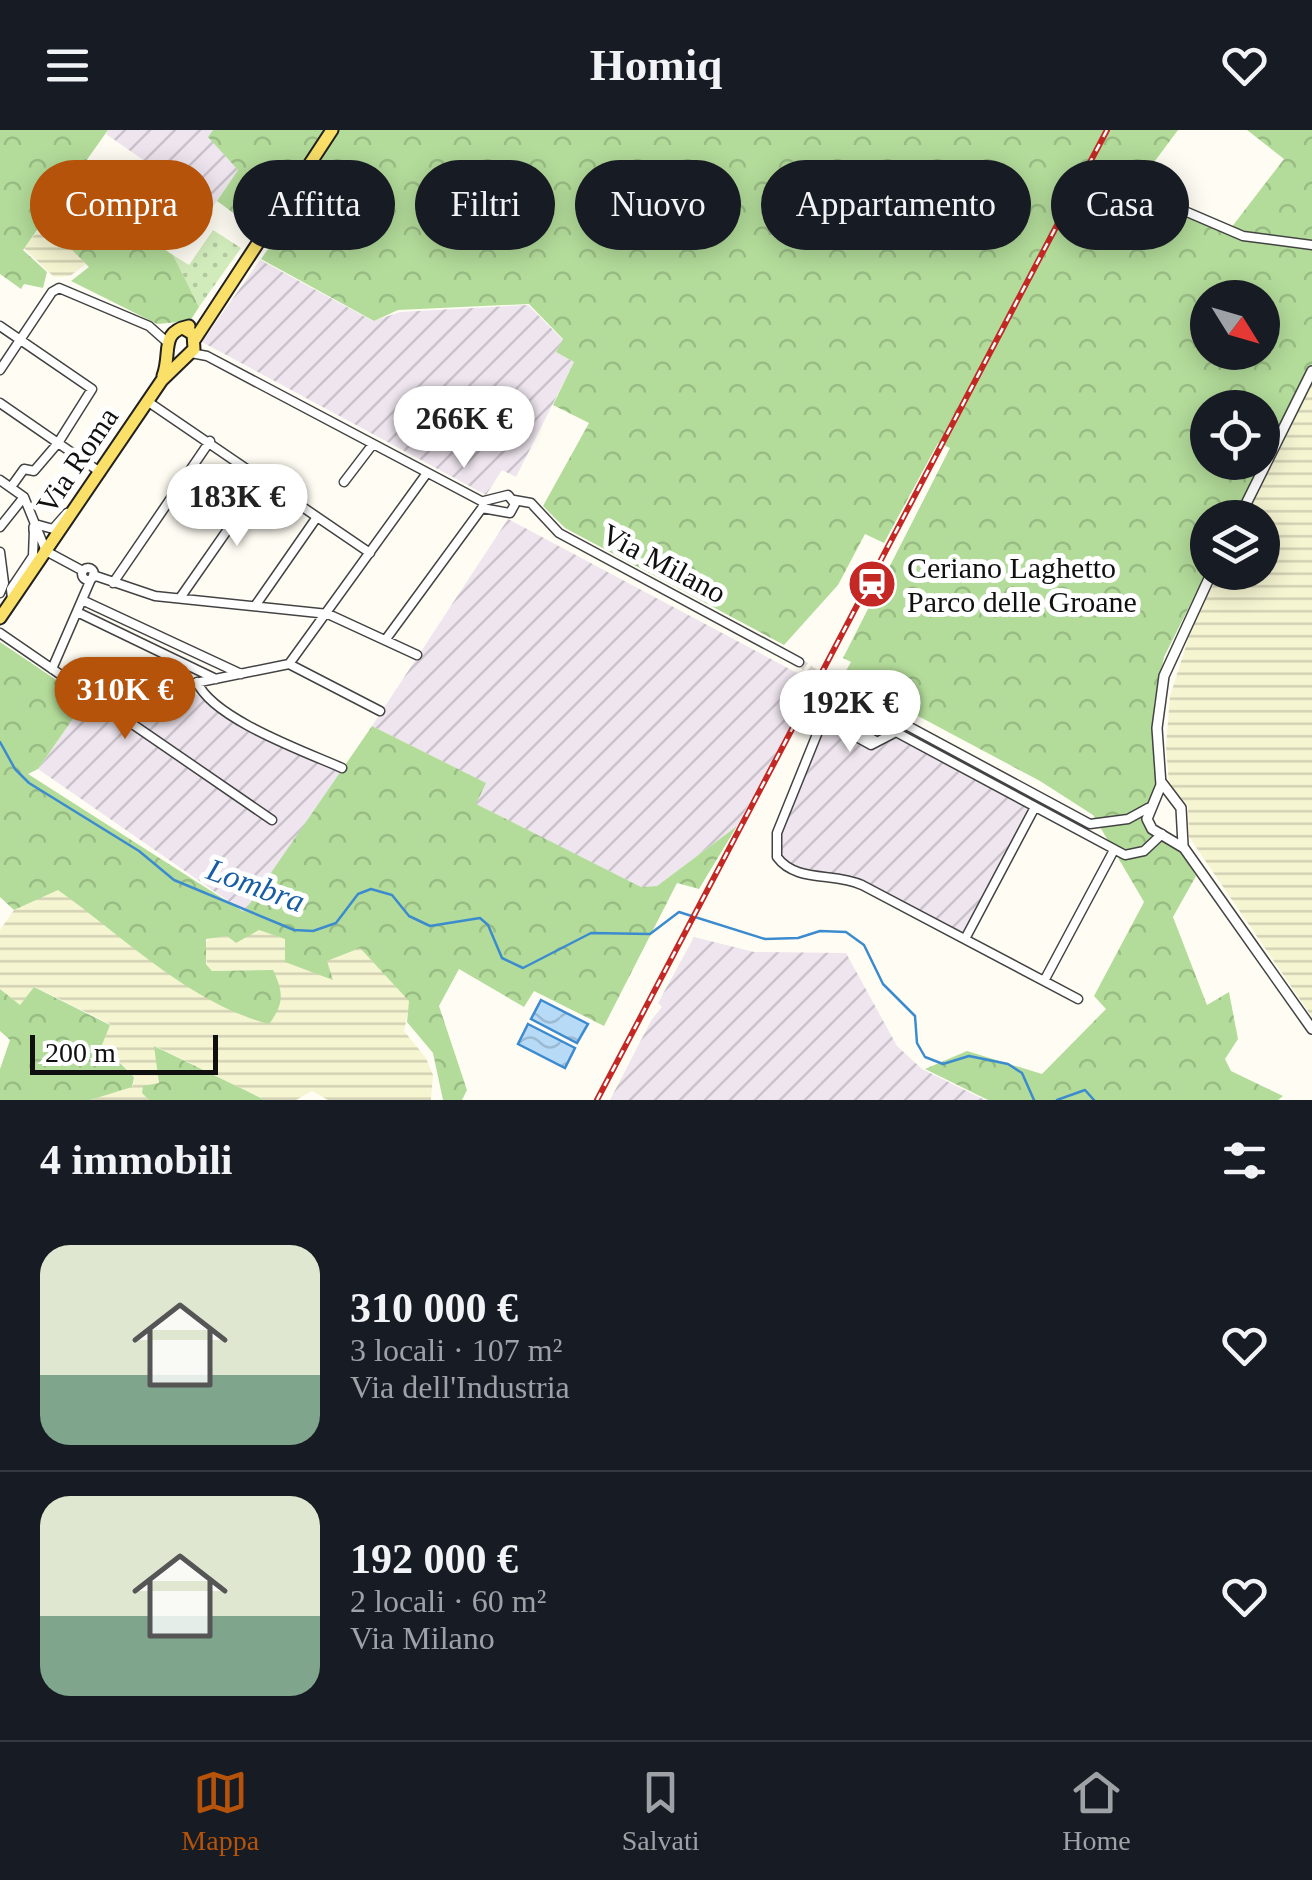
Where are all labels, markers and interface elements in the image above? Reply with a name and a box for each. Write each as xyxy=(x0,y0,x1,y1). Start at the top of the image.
icon: menu xyxy=(40,38,95,93)
icon: heart xyxy=(1217,38,1272,93)
text: Homiq xyxy=(590,40,722,90)
chip: Compra xyxy=(30,160,213,250)
chip: Affitta xyxy=(233,160,395,250)
chip: Filtri xyxy=(415,160,555,250)
chip: Nuovo xyxy=(575,160,741,250)
chip: Appartamento xyxy=(761,160,1031,250)
chip: Casa xyxy=(1051,160,1189,250)
north arrow xyxy=(1190,280,1280,370)
map controls xyxy=(1190,280,1280,590)
pin: 266K € xyxy=(383,386,545,471)
button: locate xyxy=(1190,390,1280,480)
text: 266K € xyxy=(416,400,512,436)
street label: Via Roma xyxy=(30,401,124,519)
pin: 183K € xyxy=(156,464,318,549)
text: 183K € xyxy=(189,478,285,514)
button: layers xyxy=(1190,500,1280,590)
street label: Via Milano xyxy=(596,517,732,609)
place label: Ceriano Laghetto Parco delle Groane xyxy=(907,551,1137,618)
station icon: Ceriano Laghetto Parco delle Groane xyxy=(846,558,898,610)
pin: 310K € xyxy=(44,657,206,742)
pin: 192K € xyxy=(769,670,931,755)
text: 310K € xyxy=(77,671,173,707)
text: 192K € xyxy=(802,684,898,720)
water label: Lombra xyxy=(201,850,310,919)
scale bar xyxy=(30,1030,218,1074)
text: 200 m xyxy=(45,1037,116,1068)
icon: filters xyxy=(1217,1133,1272,1188)
text: 4 immobili xyxy=(40,1137,233,1183)
icon: home xyxy=(120,1285,240,1405)
text: 310 000 € xyxy=(350,1285,518,1331)
icon: heart xyxy=(1217,1318,1272,1373)
text: 3 locali · 107 m² xyxy=(350,1332,562,1368)
text: Via dell'Industria xyxy=(350,1369,570,1405)
icon: home xyxy=(120,1536,240,1656)
text: 192 000 € xyxy=(350,1536,518,1582)
icon: heart xyxy=(1217,1569,1272,1624)
text: 2 locali · 60 m² xyxy=(350,1583,546,1619)
text: Via Milano xyxy=(350,1620,495,1656)
tab: Mappa xyxy=(181,1765,259,1857)
tab: Salvati xyxy=(622,1765,700,1857)
tab: Home xyxy=(1062,1765,1131,1857)

